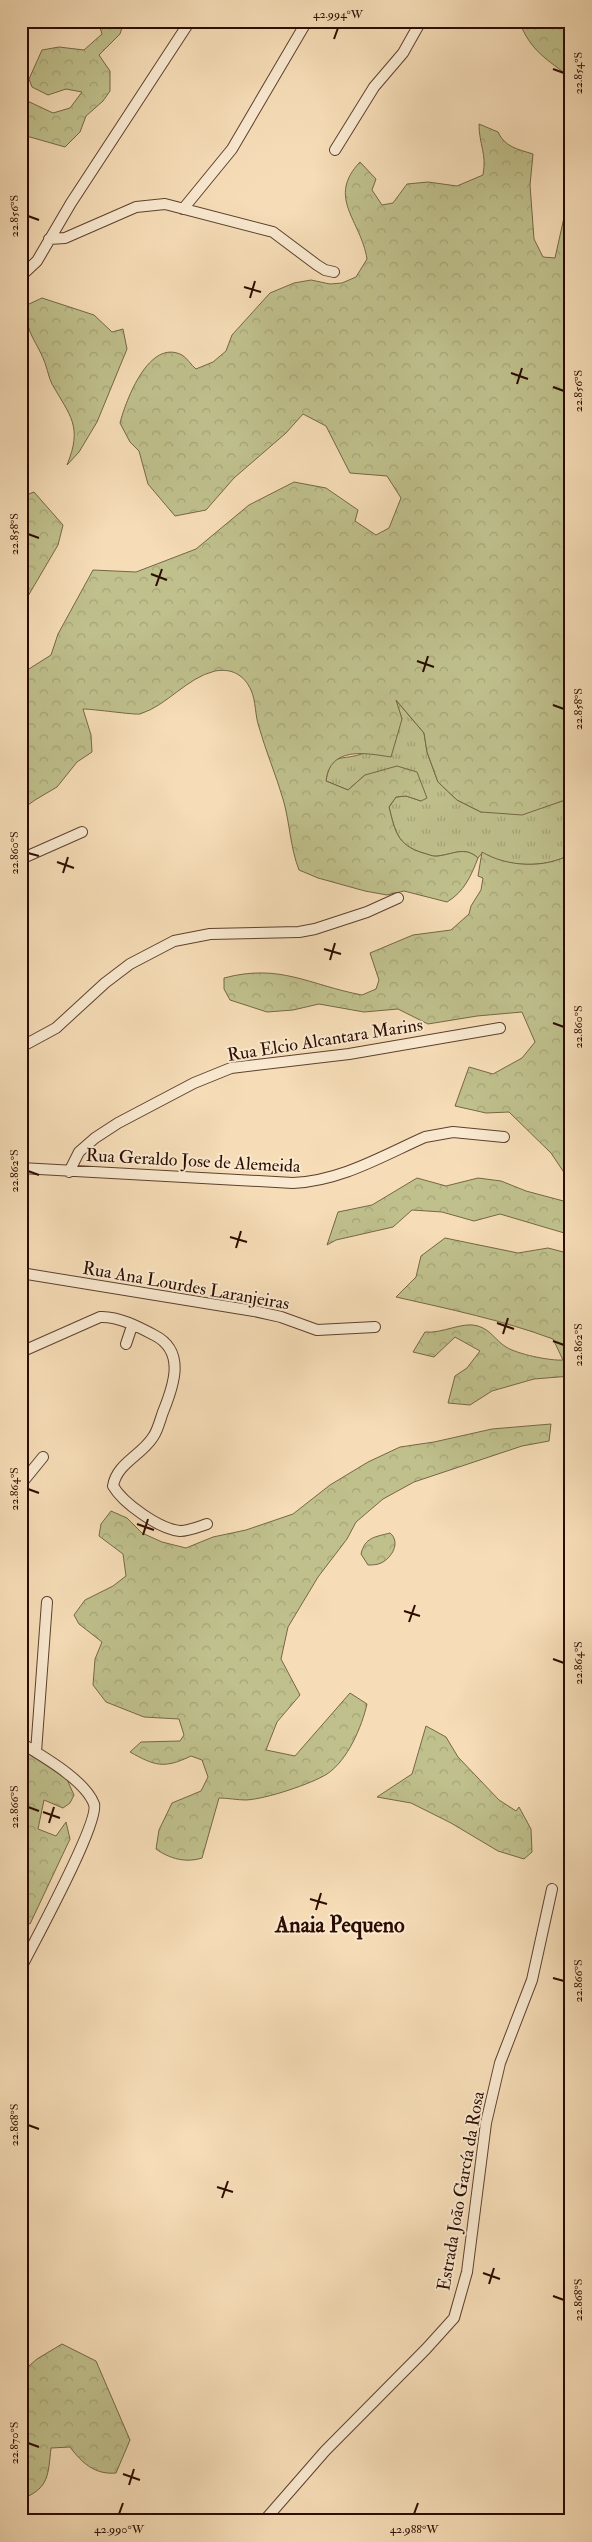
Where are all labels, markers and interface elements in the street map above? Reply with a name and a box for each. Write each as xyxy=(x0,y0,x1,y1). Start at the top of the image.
text: 42.994°W xyxy=(313,7,364,22)
text: 22.854°S xyxy=(571,52,586,94)
text: 22.856°S xyxy=(7,195,22,237)
text: 22.856°S xyxy=(571,370,586,412)
text: 22.858°S xyxy=(7,513,22,555)
text: 22.858°S xyxy=(571,688,586,730)
text: 22.860°S xyxy=(7,831,22,875)
text: 22.860°S xyxy=(571,1005,586,1049)
street label: Rua Elcio Alcantara Marins xyxy=(226,1013,424,1067)
street label: Rua Geraldo Jose de Alemeida xyxy=(85,1144,302,1178)
text: 22.862°S xyxy=(7,1149,22,1193)
street label: Rua Ana Lourdes Laranjeiras xyxy=(81,1256,291,1316)
text: 22.862°S xyxy=(571,1323,586,1367)
text: 22.864°S xyxy=(7,1467,22,1511)
text: 22.864°S xyxy=(571,1641,586,1685)
text: 22.866°S xyxy=(7,1785,22,1829)
district label: Anaia Pequeno xyxy=(274,1911,405,1940)
text: 22.866°S xyxy=(571,1959,586,2003)
street label: Estrada João García da Rosa xyxy=(432,2089,490,2292)
text: 22.868°S xyxy=(7,2104,22,2146)
text: 22.868°S xyxy=(571,2279,586,2321)
text: 22.870°S xyxy=(7,2422,22,2464)
text: 42.990°W xyxy=(94,2522,145,2537)
text: 42.988°W xyxy=(390,2522,439,2537)

